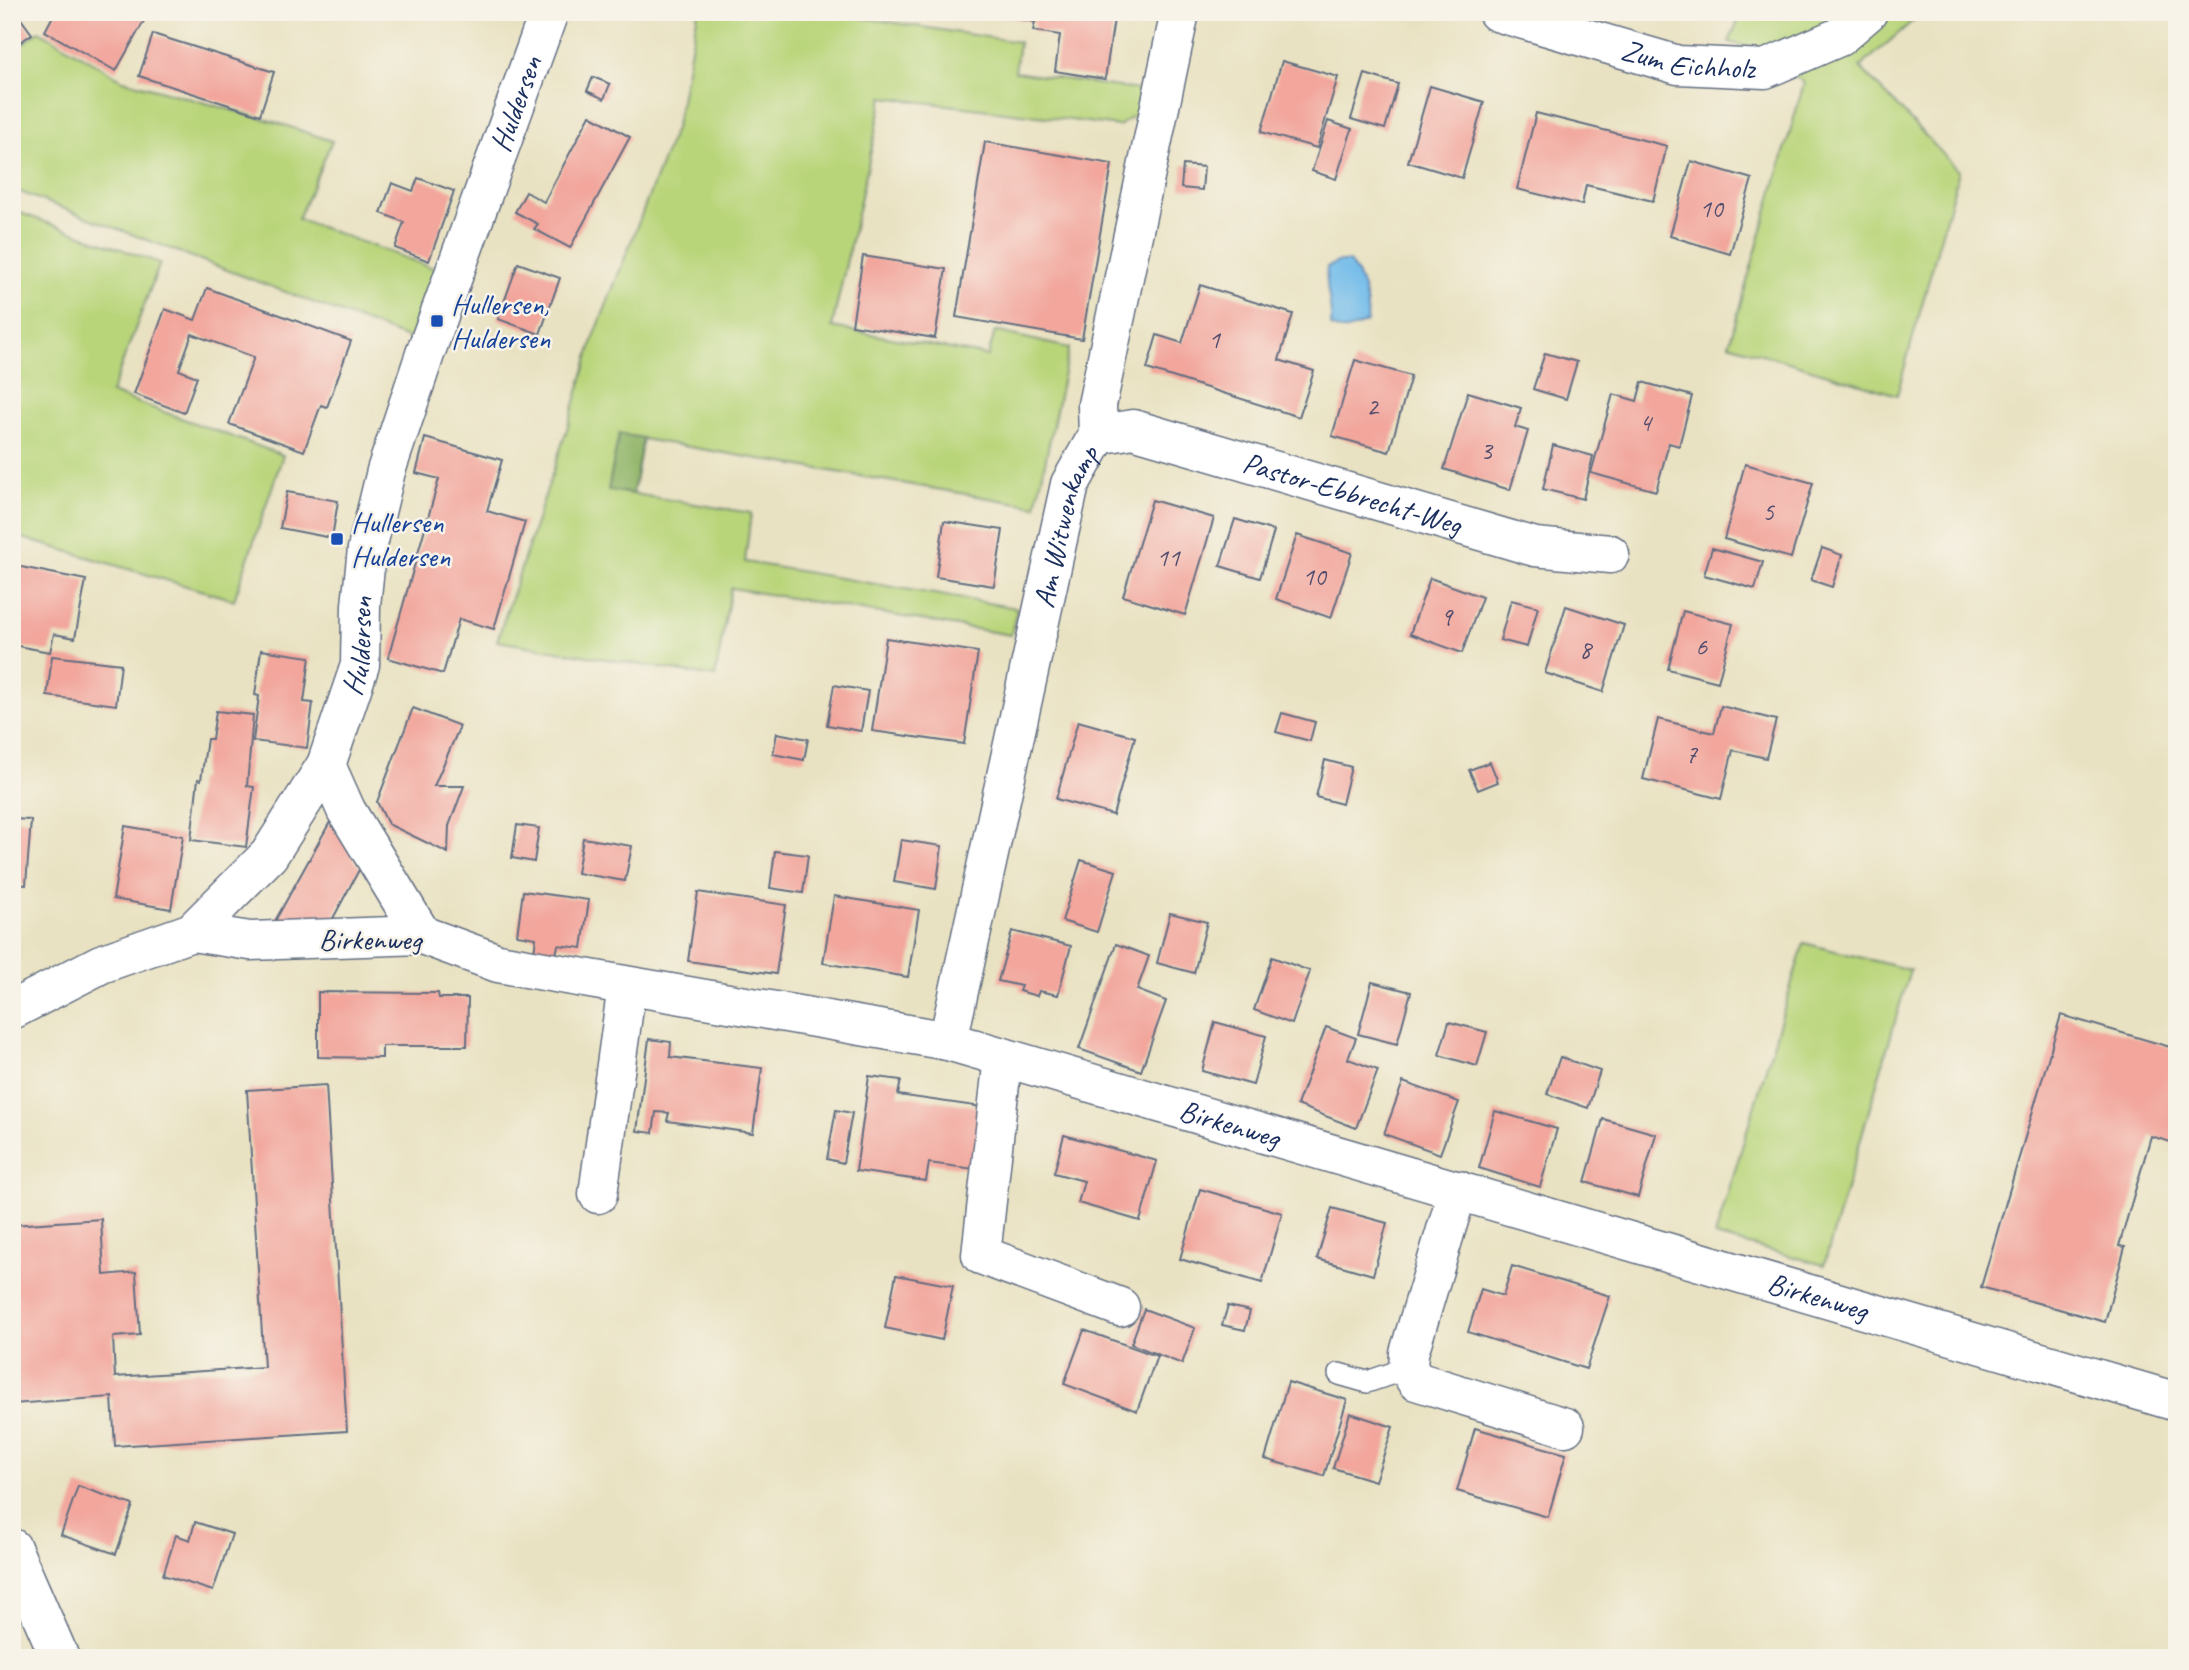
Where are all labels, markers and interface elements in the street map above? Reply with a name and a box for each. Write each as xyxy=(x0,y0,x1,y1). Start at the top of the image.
street label: Zum Eichholz xyxy=(1617,30,1757,88)
street label: Huldersen xyxy=(481,50,551,157)
house number: 10 xyxy=(1699,192,1725,225)
place label: Hullersen, Huldersen xyxy=(451,285,551,357)
marker: Hullersen, Huldersen xyxy=(429,313,445,329)
house number: 1 xyxy=(1208,323,1221,356)
house number: 2 xyxy=(1366,390,1380,423)
house number: 4 xyxy=(1639,406,1653,439)
house number: 3 xyxy=(1480,434,1494,467)
street label: Am Witwenkamp xyxy=(1025,437,1108,611)
street label: Pastor-Ebbrecht-Weg xyxy=(1238,443,1467,544)
house number: 5 xyxy=(1762,495,1775,528)
place label: Hullersen Huldersen xyxy=(351,503,451,575)
marker: Hullersen Huldersen xyxy=(329,531,345,547)
house number: 11 xyxy=(1156,541,1181,574)
house number: 10 xyxy=(1302,560,1328,593)
street label: Huldersen xyxy=(332,594,381,700)
house number: 9 xyxy=(1440,600,1454,633)
house number: 6 xyxy=(1695,630,1708,663)
house number: 8 xyxy=(1579,633,1593,666)
house number: 7 xyxy=(1685,738,1698,771)
street label: Birkenweg xyxy=(319,920,424,958)
street label: Birkenweg xyxy=(1175,1091,1286,1157)
street label: Birkenweg xyxy=(1763,1264,1875,1330)

